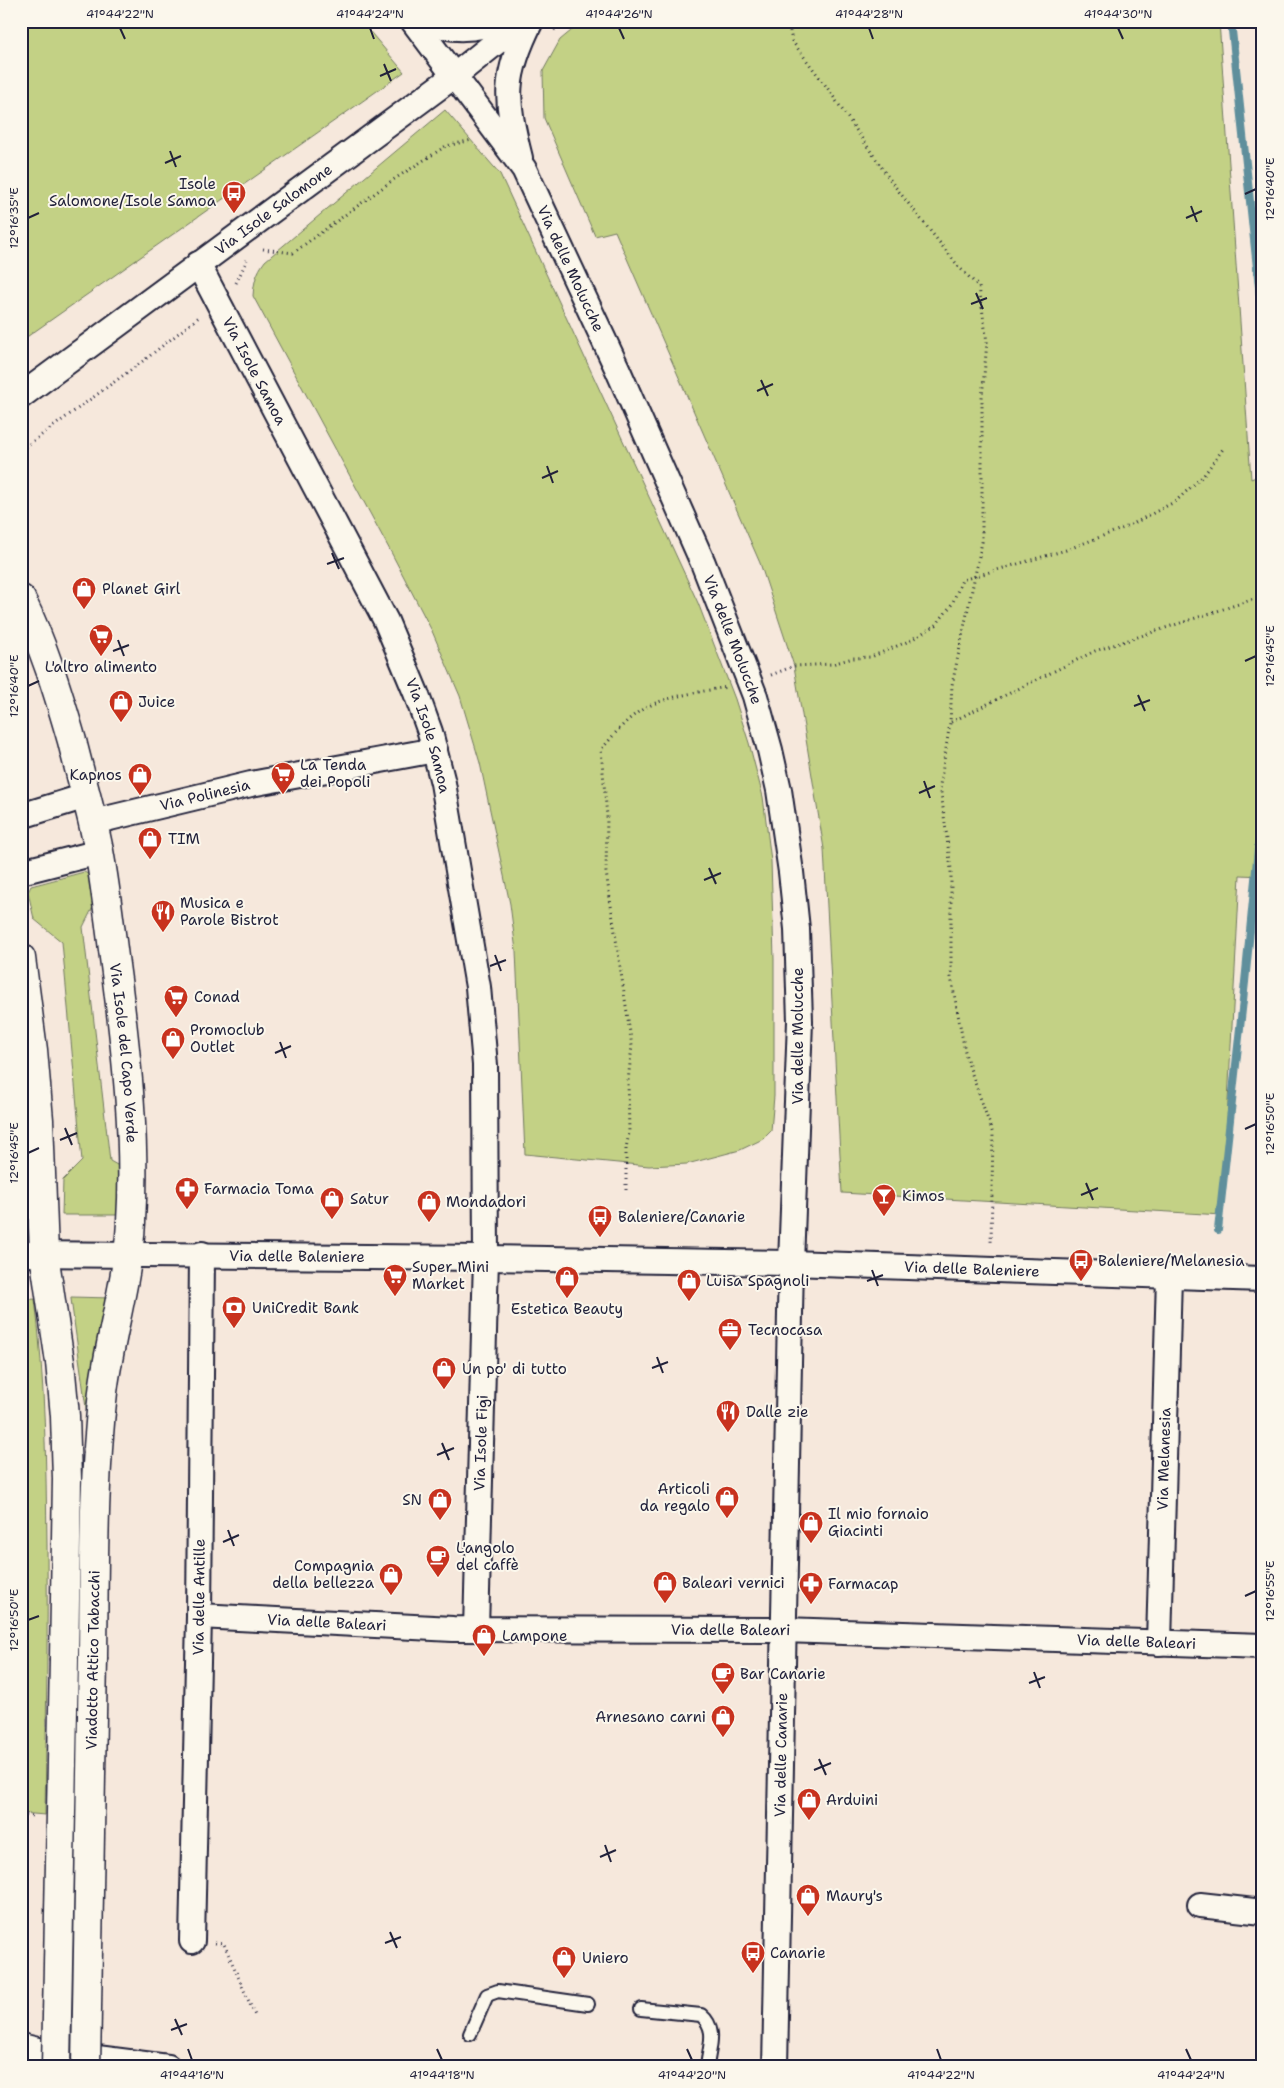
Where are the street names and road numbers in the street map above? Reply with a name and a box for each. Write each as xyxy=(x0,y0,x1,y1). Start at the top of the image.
street label: Via Isole Salomone xyxy=(211,159,336,259)
street label: Via delle Molucche xyxy=(532,202,609,335)
street label: Via Isole Samoa xyxy=(218,313,291,429)
street label: Via delle Molucche xyxy=(699,572,767,706)
street label: Via Isole Samoa xyxy=(401,675,455,795)
street label: Via Polinesia xyxy=(158,774,253,816)
street label: Via Isole del Capo Verde xyxy=(105,962,142,1143)
street label: Via delle Molucche xyxy=(788,967,808,1105)
street label: Via delle Baleniere xyxy=(229,1246,365,1267)
street label: Via delle Baleniere xyxy=(904,1257,1040,1281)
street label: Via Isole Figi xyxy=(469,1394,493,1492)
street label: Via Melanesia xyxy=(1153,1407,1175,1511)
street label: Via delle Antille xyxy=(188,1539,210,1656)
street label: Viadotto Attico Tabacchi xyxy=(81,1570,105,1750)
street label: Via delle Baleari xyxy=(267,1609,387,1636)
street label: Via delle Baleari xyxy=(671,1620,791,1640)
street label: Via delle Baleari xyxy=(1076,1630,1197,1654)
street label: Via delle Canarie xyxy=(770,1693,792,1817)

